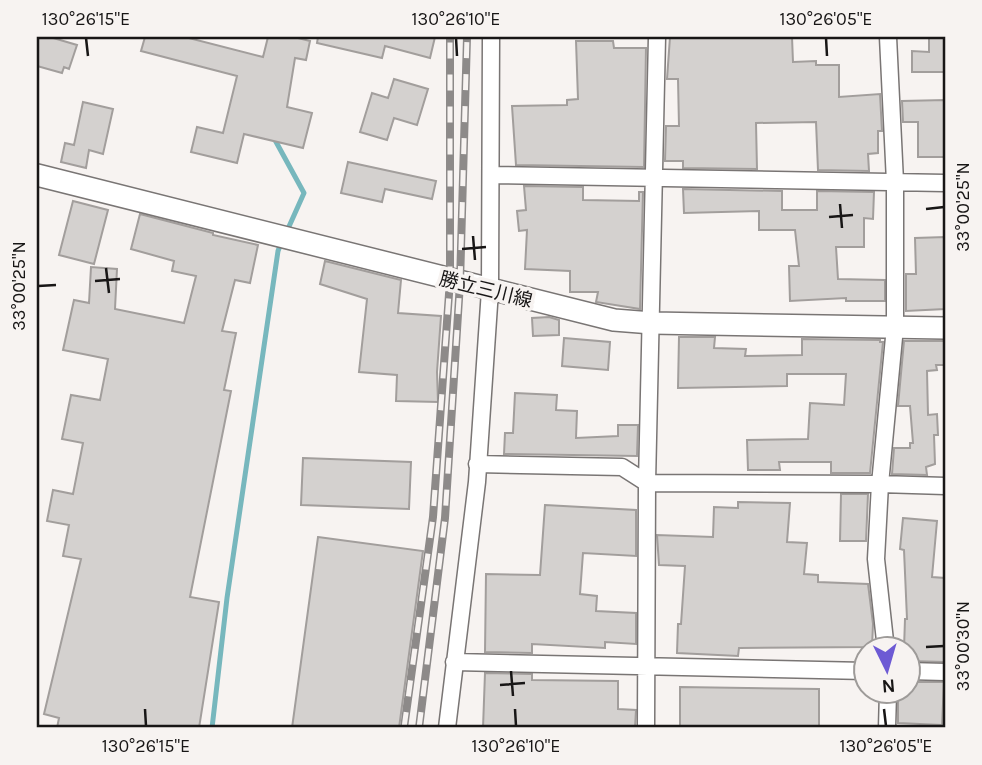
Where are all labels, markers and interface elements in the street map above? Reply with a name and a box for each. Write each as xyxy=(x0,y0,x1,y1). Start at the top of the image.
text: 130°26'15"E xyxy=(42,8,130,30)
text: 130°26'10"E xyxy=(412,8,500,30)
text: 130°26'05"E xyxy=(779,8,873,30)
text: 33°00'25"N xyxy=(952,162,974,252)
text: 33°00'25"N xyxy=(8,241,30,331)
street label: 勝立三川線 xyxy=(437,268,535,312)
text: 33°00'30"N xyxy=(952,601,974,691)
north arrow xyxy=(852,636,922,706)
text: N xyxy=(881,674,896,697)
text: 130°26'15"E xyxy=(102,735,190,757)
text: 130°26'10"E xyxy=(472,735,560,757)
text: 130°26'05"E xyxy=(839,735,933,757)

